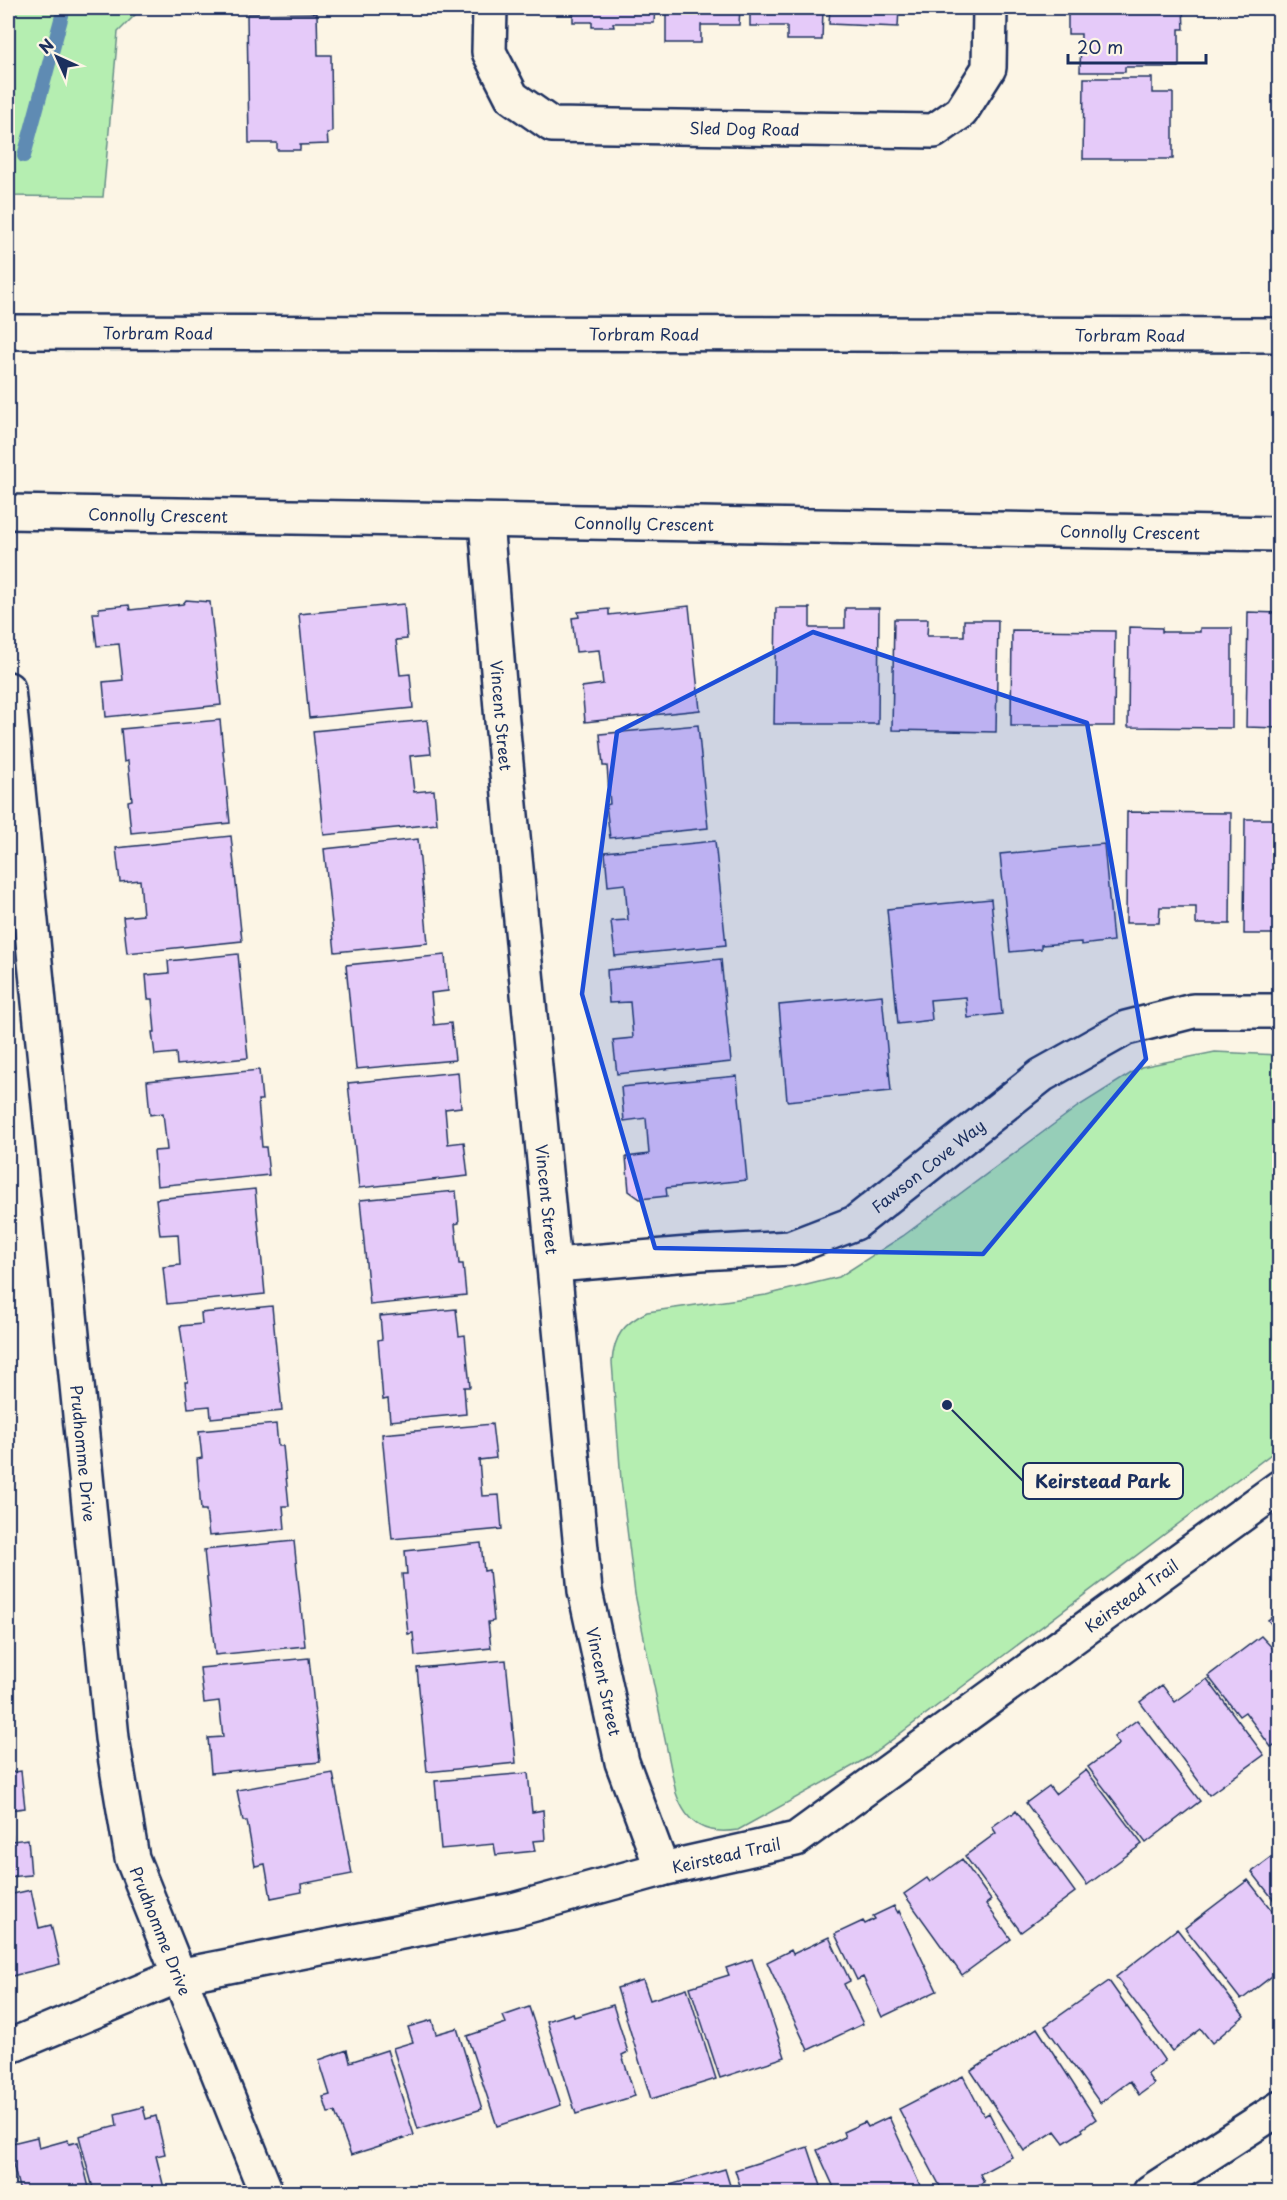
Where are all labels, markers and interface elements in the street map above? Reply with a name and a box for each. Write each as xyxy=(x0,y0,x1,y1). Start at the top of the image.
north arrow xyxy=(27,27,87,87)
scale bar xyxy=(1068,27,1206,65)
text: N xyxy=(33,33,59,59)
text: 20 m xyxy=(1077,33,1123,60)
street label: Sled Dog Road xyxy=(689,115,800,141)
street label: Torbram Road xyxy=(103,320,213,344)
street label: Torbram Road xyxy=(589,321,699,346)
street label: Torbram Road xyxy=(1075,323,1185,347)
street label: Connolly Crescent xyxy=(88,501,229,528)
street label: Connolly Crescent xyxy=(574,510,715,536)
street label: Connolly Crescent xyxy=(1060,518,1200,545)
street label: Vincent Street xyxy=(485,659,519,772)
street label: Fawson Cove Way xyxy=(866,1113,990,1218)
street label: Vincent Street xyxy=(530,1143,565,1256)
street label: Prudhomme Drive xyxy=(65,1384,102,1523)
callout: Keirstead Park xyxy=(1023,1463,1183,1499)
text: Keirstead Park xyxy=(1035,1467,1171,1494)
street label: Keirstead Trail xyxy=(1079,1553,1183,1637)
street label: Vincent Street xyxy=(581,1625,628,1738)
street label: Keirstead Trail xyxy=(670,1831,783,1878)
street label: Prudhomme Drive xyxy=(124,1862,198,1999)

